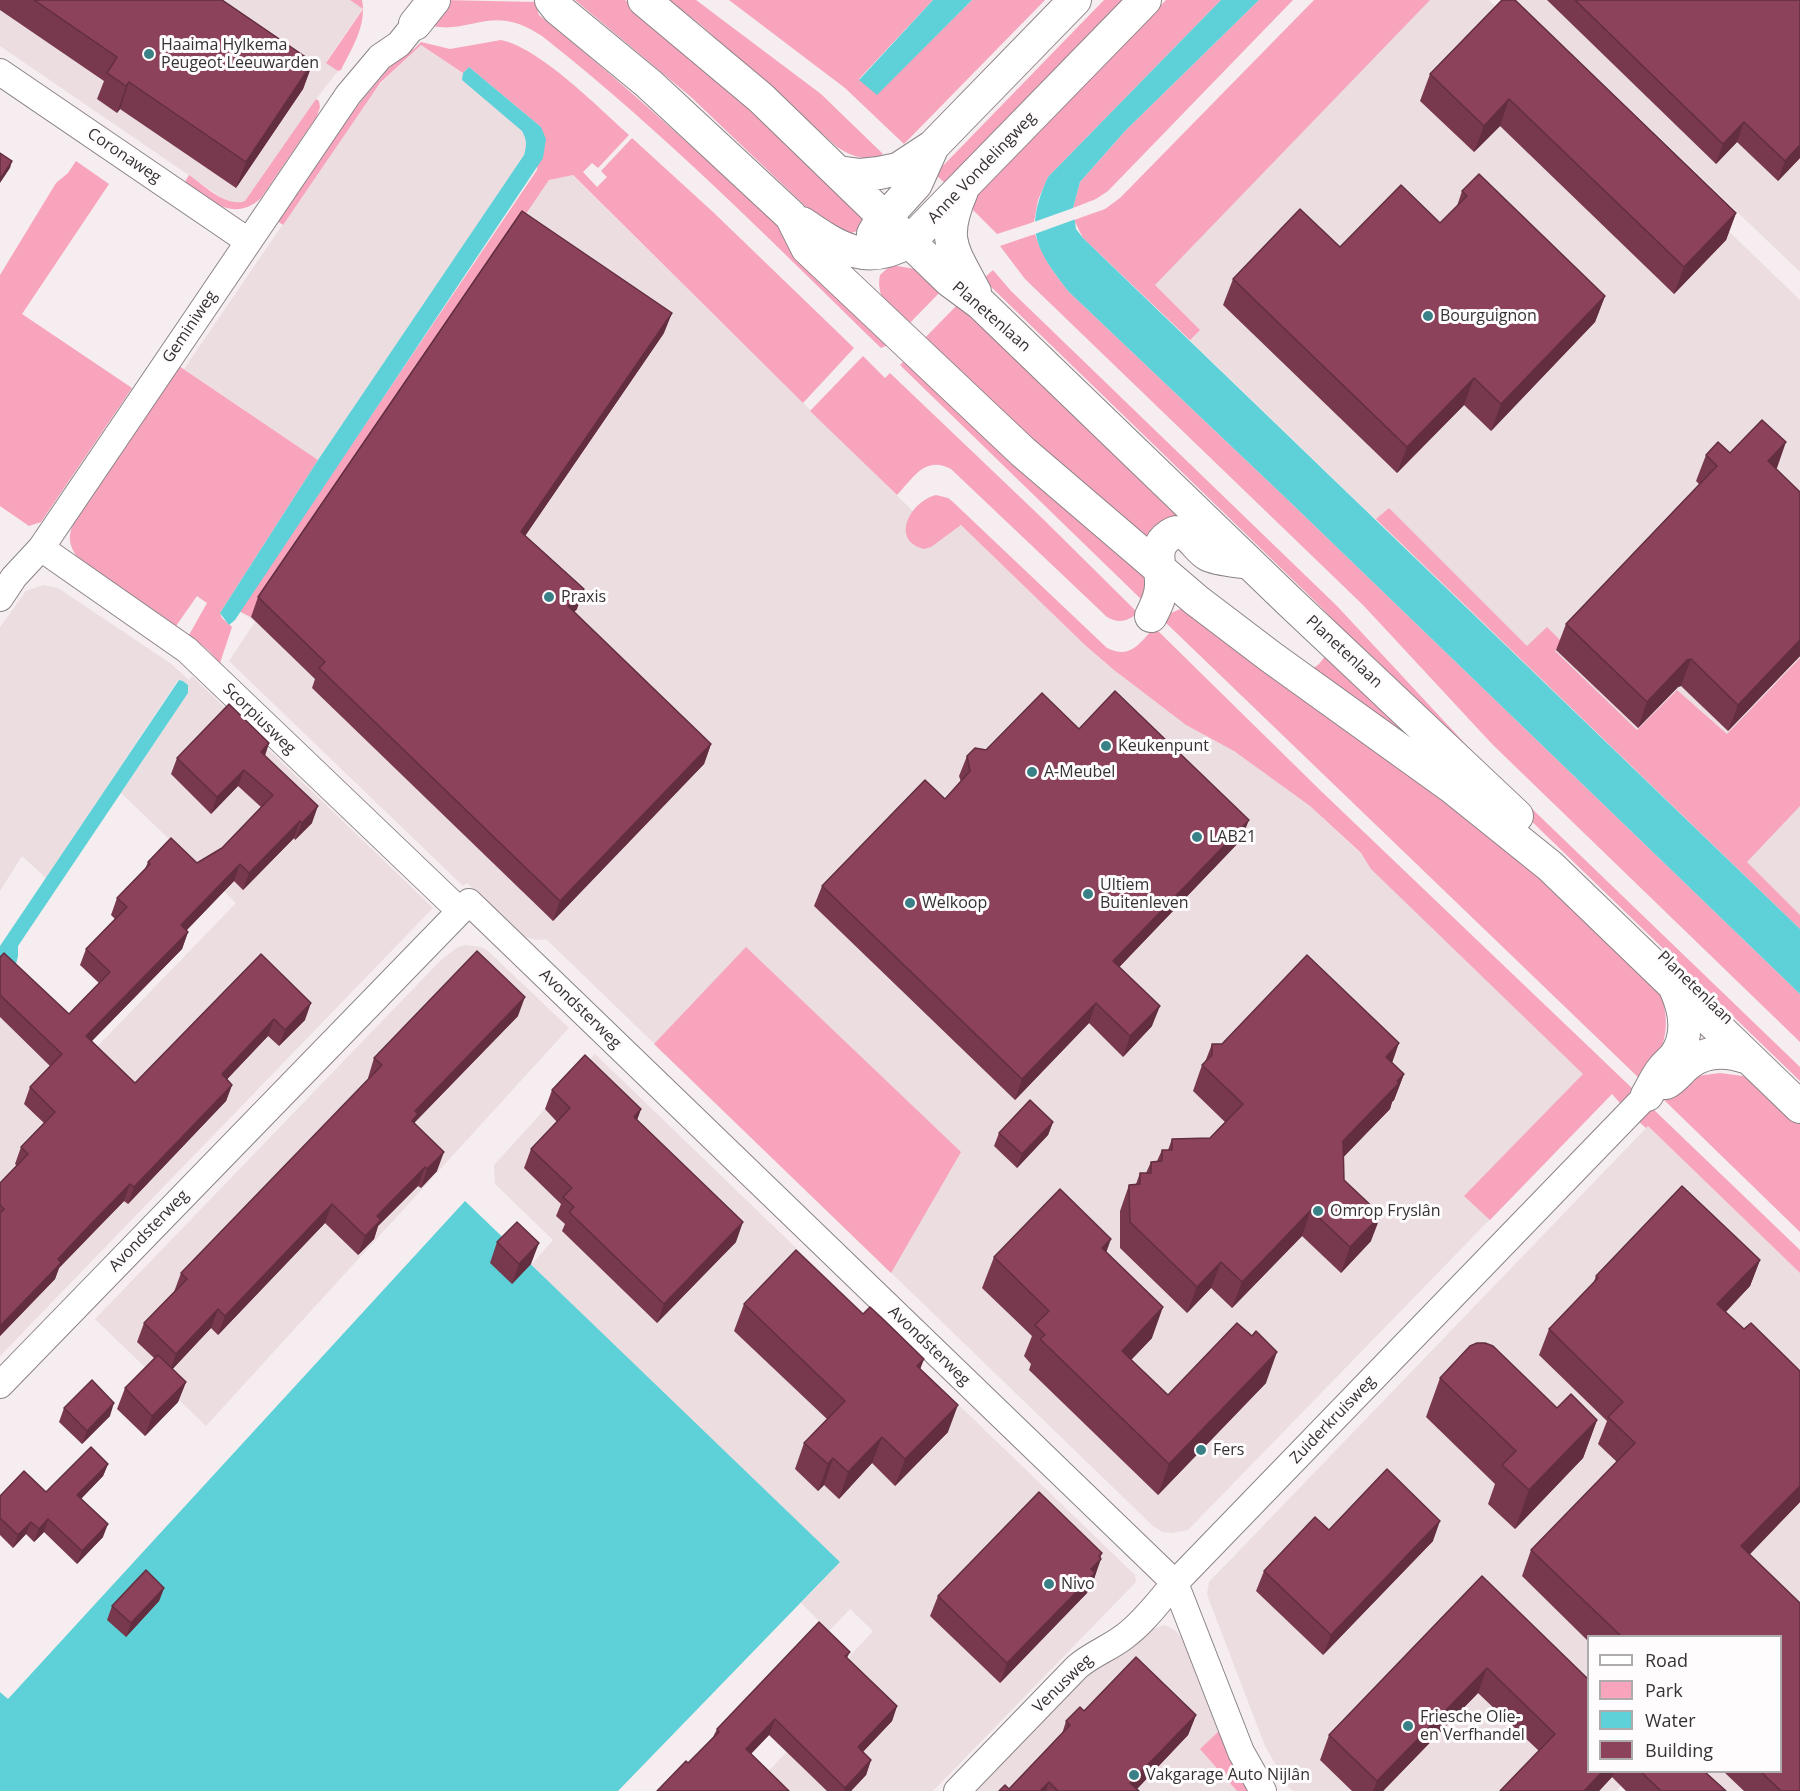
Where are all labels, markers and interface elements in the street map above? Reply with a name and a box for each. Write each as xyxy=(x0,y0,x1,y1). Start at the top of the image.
place label: Haaima Hylkema Peugeot Leeuwarden xyxy=(161,35,319,73)
marker: Haaima Hylkema Peugeot Leeuwarden xyxy=(142,47,156,61)
street label: Anne Vondelingweg xyxy=(924,108,1040,228)
street label: Coronaweg xyxy=(84,124,164,188)
street label: Planetenlaan xyxy=(948,278,1034,356)
street label: Geminiweg xyxy=(159,287,221,367)
place label: Bourguignon xyxy=(1440,306,1537,326)
marker: Bourguignon xyxy=(1421,309,1435,323)
place label: Praxis xyxy=(561,587,606,607)
marker: Praxis xyxy=(542,590,556,604)
street label: Planetenlaan xyxy=(1302,612,1386,692)
street label: Scorpiusweg xyxy=(219,679,299,759)
place label: Keukenpunt xyxy=(1118,736,1209,756)
marker: Keukenpunt xyxy=(1099,739,1113,753)
place label: A-Meubel xyxy=(1044,762,1115,782)
marker: A-Meubel xyxy=(1025,765,1039,779)
place label: LAB21 xyxy=(1209,827,1256,847)
marker: LAB21 xyxy=(1190,830,1204,844)
place label: Ultiem Buitenleven xyxy=(1100,875,1188,913)
marker: Ultiem Buitenleven xyxy=(1081,887,1095,901)
place label: Welkoop xyxy=(922,893,987,913)
marker: Welkoop xyxy=(903,896,917,910)
street label: Planetenlaan xyxy=(1653,947,1737,1029)
street label: Avondsterweg xyxy=(535,965,625,1053)
street label: Avondsterweg xyxy=(105,1186,193,1276)
place label: Omrop Fryslân xyxy=(1330,1201,1441,1221)
marker: Omrop Fryslân xyxy=(1311,1204,1325,1218)
street label: Avondsterweg xyxy=(884,1302,974,1390)
street label: Zuiderkruisweg xyxy=(1286,1372,1380,1468)
place label: Fers xyxy=(1213,1440,1244,1460)
marker: Fers xyxy=(1194,1443,1208,1457)
place label: Nivo xyxy=(1061,1574,1095,1594)
marker: Nivo xyxy=(1042,1577,1056,1591)
legend xyxy=(1587,1635,1782,1773)
text: Road xyxy=(1645,1648,1688,1672)
street label: Venusweg xyxy=(1029,1651,1097,1717)
text: Park xyxy=(1645,1678,1683,1702)
place label: Friesche Olie- en Verfhandel xyxy=(1420,1707,1525,1745)
text: Water xyxy=(1645,1708,1696,1732)
marker: Friesche Olie- en Verfhandel xyxy=(1401,1719,1415,1733)
text: Building xyxy=(1645,1738,1713,1762)
place label: Vakgarage Auto Nijlân xyxy=(1146,1765,1310,1785)
marker: Vakgarage Auto Nijlân xyxy=(1127,1768,1141,1782)

